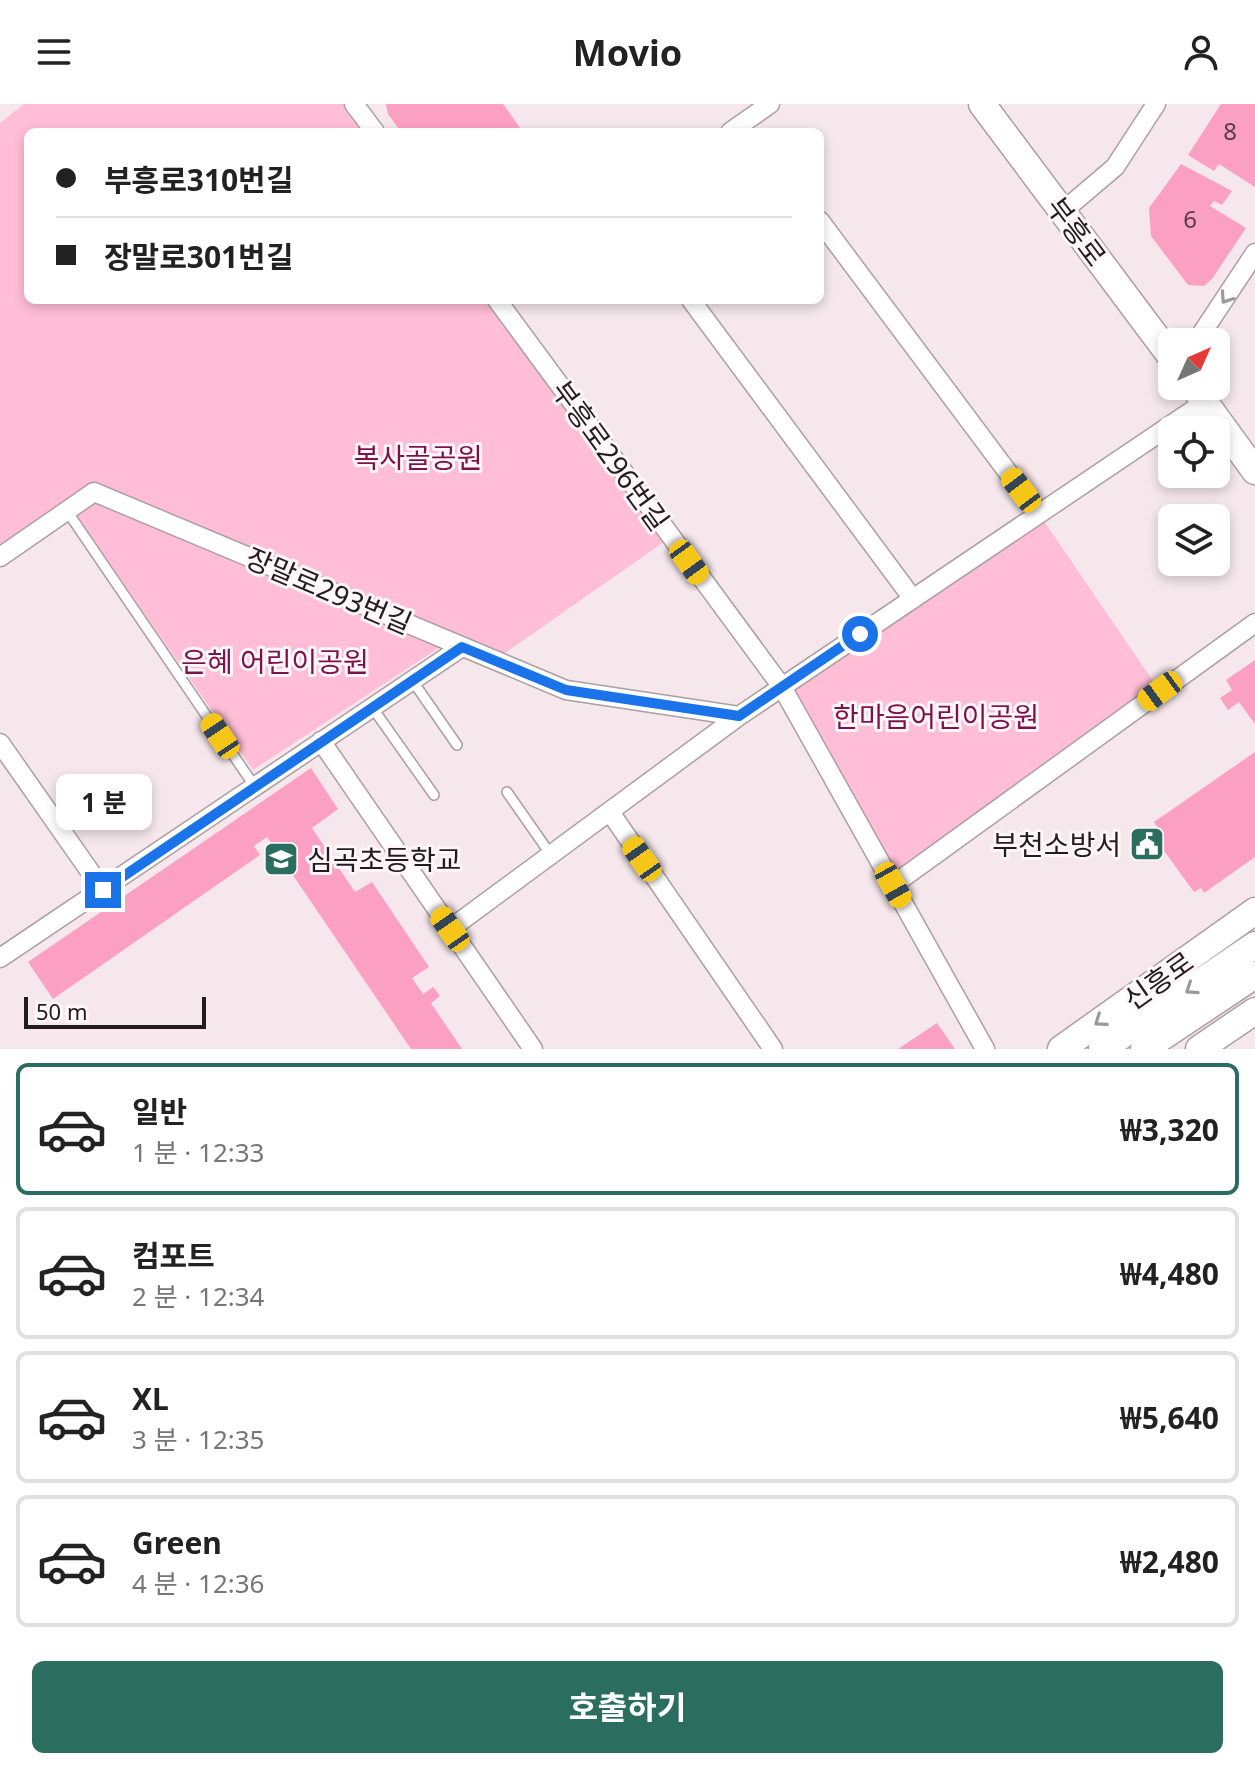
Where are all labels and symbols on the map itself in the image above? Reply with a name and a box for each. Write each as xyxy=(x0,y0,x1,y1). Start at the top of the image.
house number: 8 xyxy=(1223,114,1237,147)
street label: 부흥로 xyxy=(1039,189,1115,273)
house number: 6 xyxy=(1183,202,1197,235)
one-way arrow xyxy=(1220,289,1235,303)
north arrow xyxy=(1158,328,1230,400)
street label: 부흥로296번길 xyxy=(544,372,678,538)
park label: 복사골공원 xyxy=(354,438,482,476)
car xyxy=(997,464,1045,516)
car xyxy=(665,536,713,588)
street label: 장말로293번길 xyxy=(240,538,418,642)
route start xyxy=(842,616,878,652)
park label: 은혜 어린이공원 xyxy=(181,642,369,680)
car xyxy=(1134,667,1186,715)
park label: 한마음어린이공원 xyxy=(833,697,1039,735)
car xyxy=(197,709,243,763)
callout: 1 분 xyxy=(55,774,151,830)
place label: 부천소방서 xyxy=(992,825,1121,863)
public building icon: 부천소방서 xyxy=(1128,825,1166,863)
car xyxy=(618,832,666,886)
school or university icon: 심곡초등학교 xyxy=(262,840,300,878)
place label: 심곡초등학교 xyxy=(307,840,462,878)
car xyxy=(871,858,915,912)
route end xyxy=(85,872,121,908)
car xyxy=(426,902,474,956)
street label: 신흥로 xyxy=(1115,942,1201,1018)
one-way arrow xyxy=(1185,979,1199,994)
scale bar xyxy=(24,993,206,1029)
one-way arrow xyxy=(1094,1011,1109,1026)

